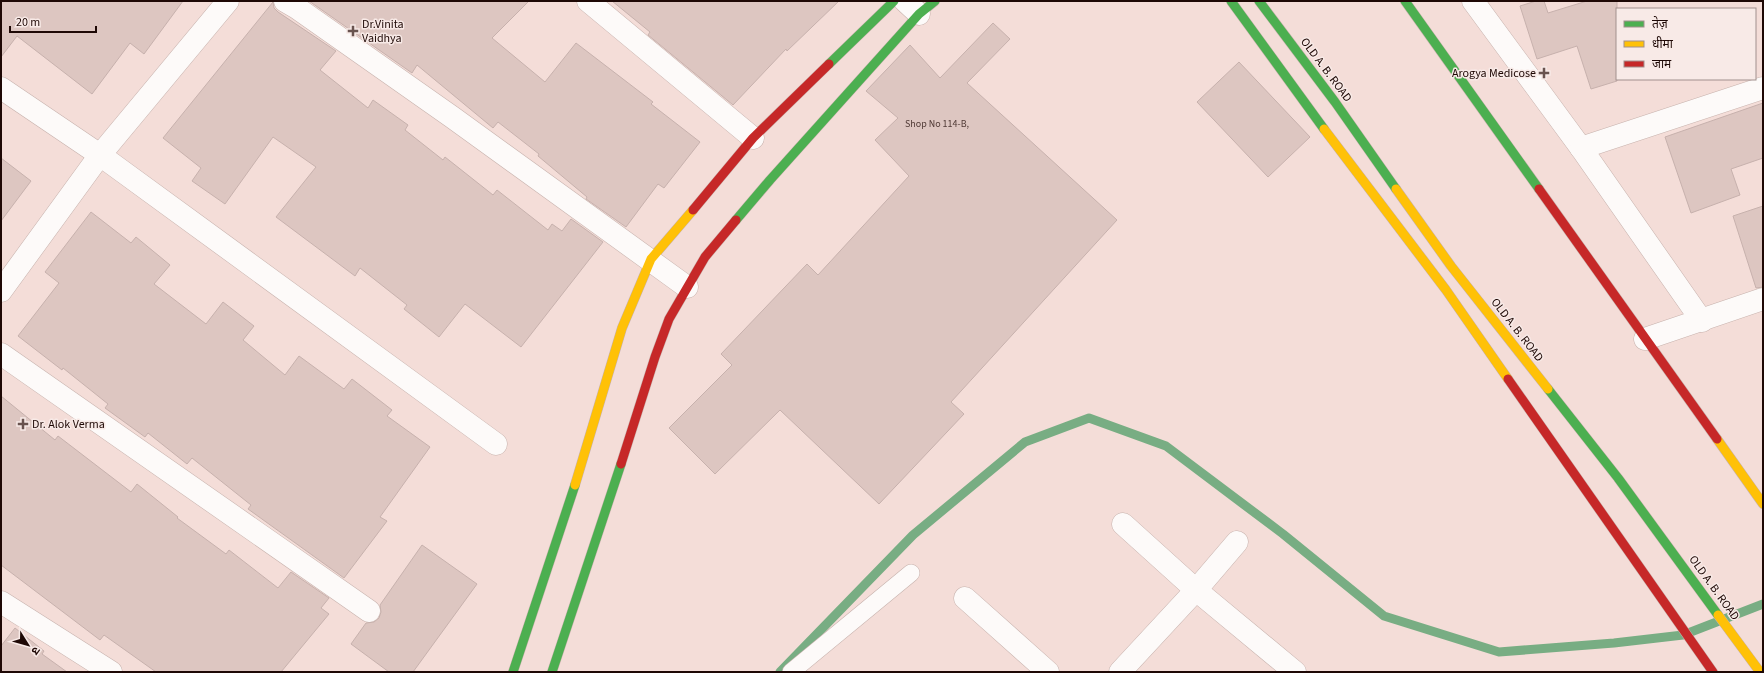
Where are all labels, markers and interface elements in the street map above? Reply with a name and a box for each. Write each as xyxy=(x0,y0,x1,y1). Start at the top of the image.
scale bar xyxy=(10,8,96,34)
legend xyxy=(1616,8,1756,80)
text: 20 m xyxy=(16,14,40,31)
place label: Dr.Vinita Vaidhya xyxy=(362,16,404,47)
text: तेज़ xyxy=(1652,16,1669,33)
marker: Dr.Vinita Vaidhya xyxy=(347,25,359,37)
street label: OLD A. B. ROAD xyxy=(1296,34,1356,106)
text: धीमा xyxy=(1652,36,1674,53)
text: जाम xyxy=(1652,56,1672,73)
place label: Arogya Medicose xyxy=(1452,65,1536,82)
marker: Arogya Medicose xyxy=(1539,68,1549,78)
house number: Shop No 114-B, xyxy=(905,117,969,131)
street label: OLD A. B. ROAD xyxy=(1487,295,1547,365)
place label: Dr. Alok Verma xyxy=(32,416,105,433)
marker: Dr. Alok Verma xyxy=(17,418,29,430)
street label: OLD A. B. ROAD xyxy=(1685,552,1743,624)
north arrow xyxy=(8,625,48,665)
text: उ xyxy=(27,644,44,658)

